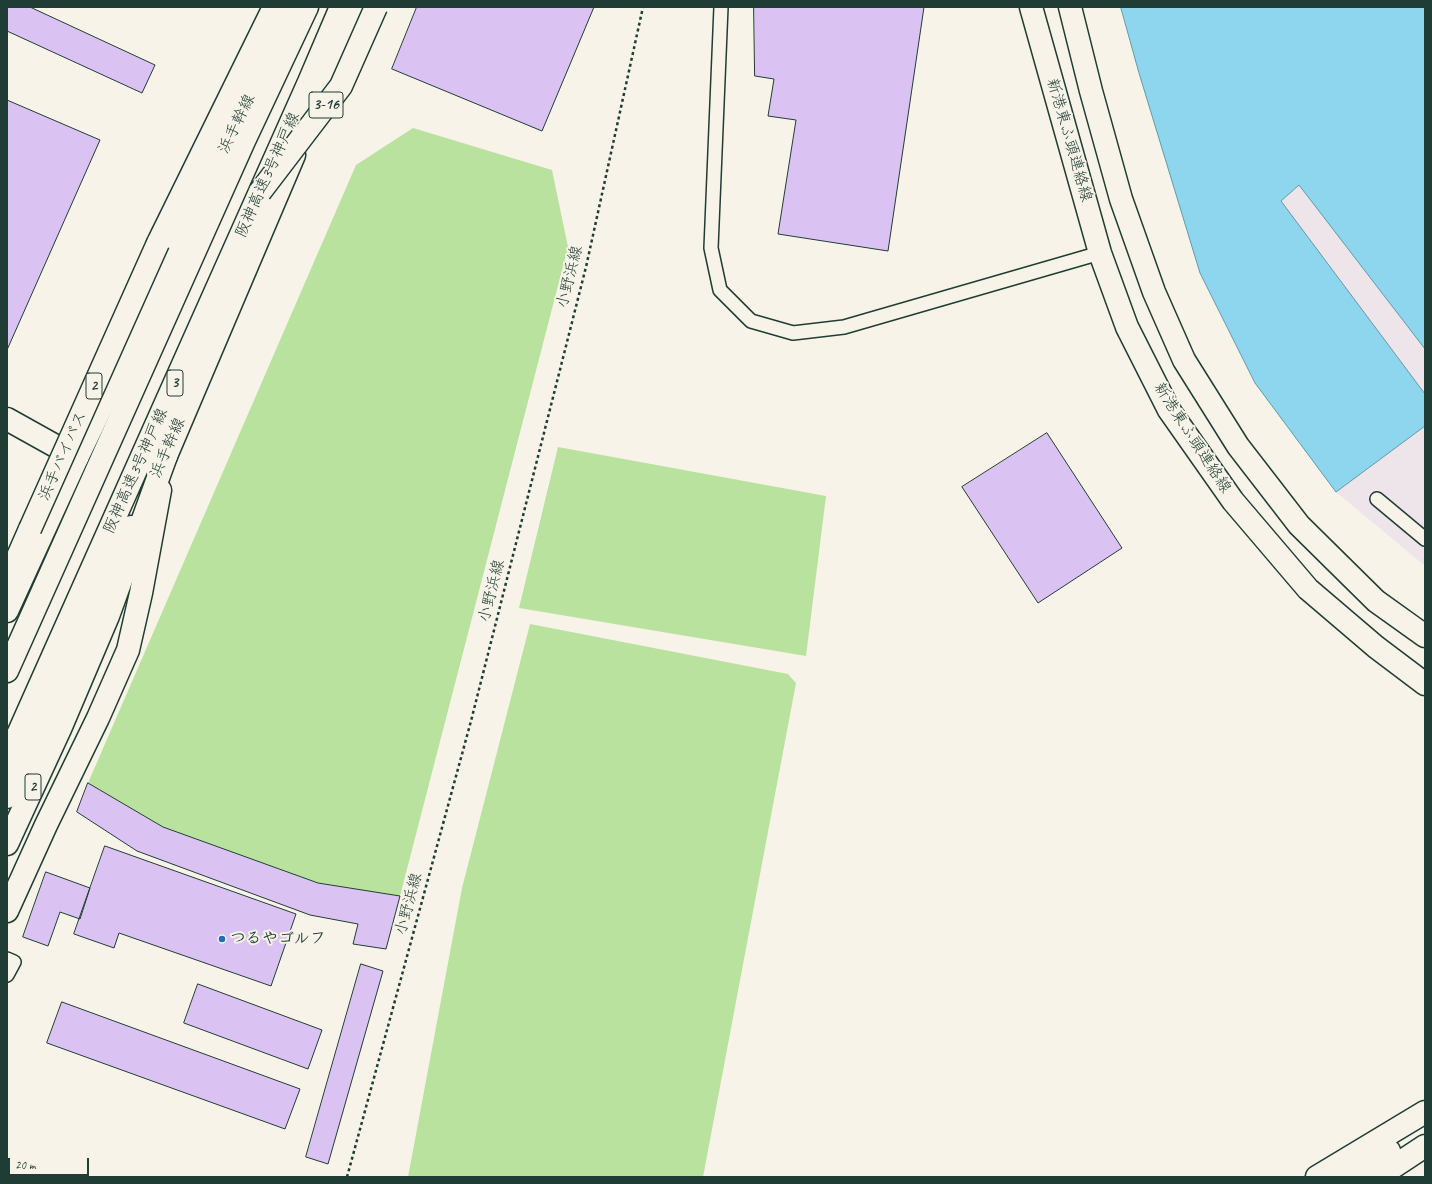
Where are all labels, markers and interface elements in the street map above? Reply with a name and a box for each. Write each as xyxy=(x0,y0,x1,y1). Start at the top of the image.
street label: 新港東ふ頭連絡線 xyxy=(1042,76,1096,204)
street label: 浜手幹線 xyxy=(214,91,260,157)
road number: 3-16 xyxy=(309,92,343,118)
street label: 阪神高速3号神戸線 xyxy=(232,109,304,241)
street label: 小野浜線 xyxy=(553,244,587,310)
road number: 3 xyxy=(167,370,183,396)
road number: 2 xyxy=(86,373,102,399)
street label: 新港東ふ頭連絡線 xyxy=(1149,379,1235,497)
street label: 阪神高速3号神戸線 xyxy=(100,405,172,537)
street label: 浜手バイパス xyxy=(35,408,91,504)
street label: 浜手幹線 xyxy=(146,415,190,481)
street label: 小野浜線 xyxy=(475,558,509,624)
road number: 2 xyxy=(25,774,41,800)
street label: 小野浜線 xyxy=(391,871,427,937)
place label: つるやゴルフ xyxy=(230,929,326,949)
marker: つるやゴルフ xyxy=(217,934,227,944)
scale bar xyxy=(10,1150,91,1176)
text: 20 m xyxy=(15,1157,35,1173)

